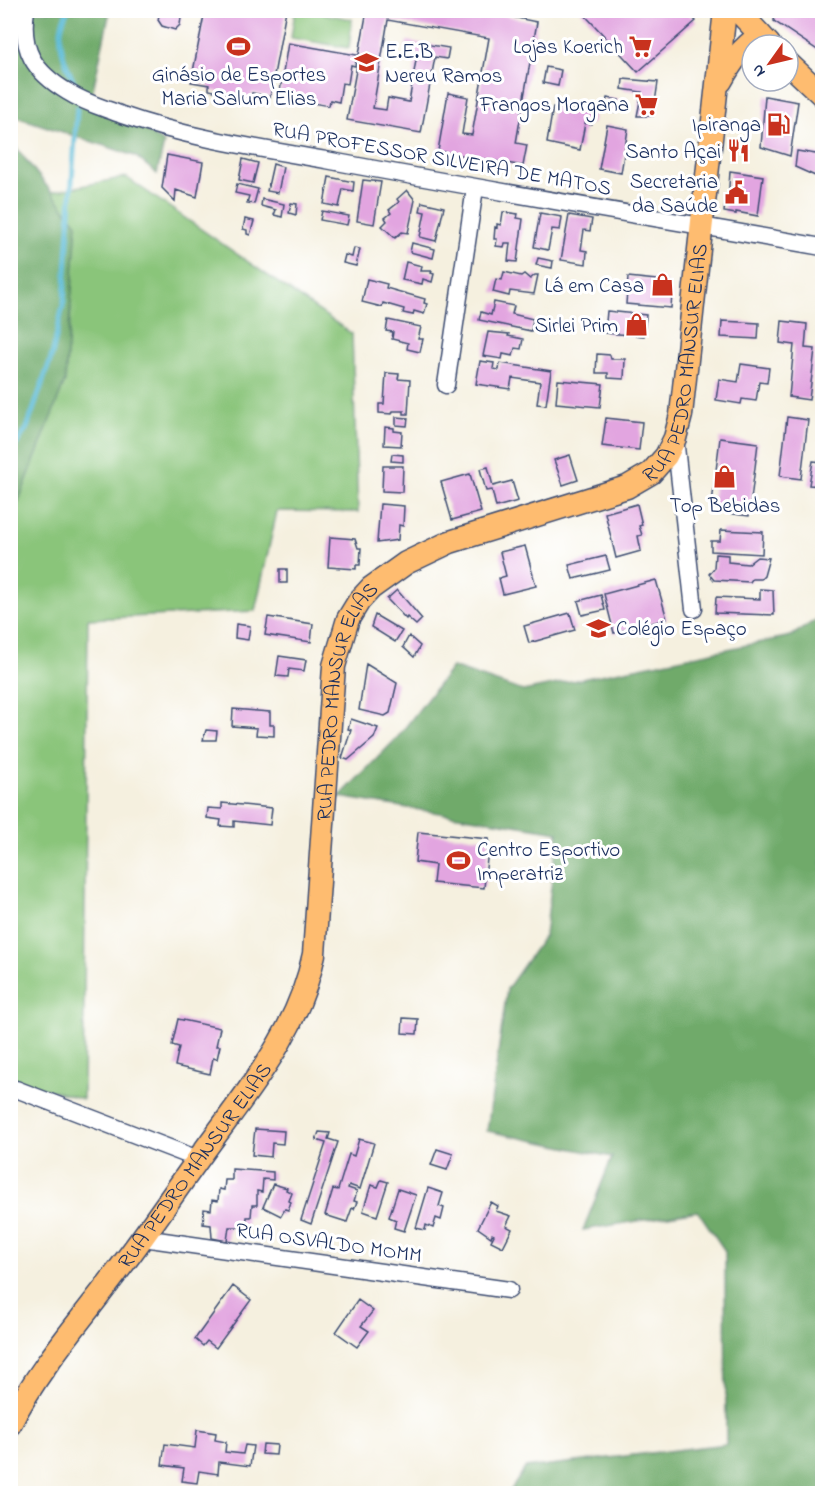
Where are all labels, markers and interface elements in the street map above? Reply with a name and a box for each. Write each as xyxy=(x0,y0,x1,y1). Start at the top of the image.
sports icon: Ginásio de Esportes Maria Salum Elias xyxy=(226,33,252,59)
place label: Lojas Koerich xyxy=(513,33,623,63)
supermarket icon: Lojas Koerich xyxy=(628,33,654,59)
north arrow xyxy=(740,33,800,93)
place label: E.E.B Nereu Ramos xyxy=(385,38,503,92)
school or university icon: E.E.B Nereu Ramos xyxy=(354,50,380,76)
text: N xyxy=(746,59,772,81)
place label: Ginásio de Esportes Maria Salum Elias xyxy=(152,61,326,115)
place label: Frangos Morgana xyxy=(479,91,629,123)
supermarket icon: Frangos Morgana xyxy=(634,91,660,117)
place label: Ipiranga xyxy=(692,111,761,143)
fuel station icon: Ipiranga xyxy=(766,111,792,137)
street label: RUA PROFESSOR SILVEIRA DE MATOS xyxy=(270,115,614,205)
place label: Santo Açai xyxy=(625,138,721,168)
restaurant icon: Santo Açai xyxy=(726,138,752,164)
place label: Secretaria da Saúde xyxy=(630,168,719,222)
public building icon: Secretaria da Saúde xyxy=(723,180,749,206)
street label: RUA PEDRO MANSUR ELIAS xyxy=(638,242,717,492)
place label: Lá em Casa xyxy=(545,272,644,302)
shop icon: Lá em Casa xyxy=(649,272,675,298)
place label: Sirlei Prim xyxy=(535,312,618,342)
shop icon: Sirlei Prim xyxy=(623,312,649,338)
shop icon: Top Bebidas xyxy=(712,464,738,490)
place label: Top Bebidas xyxy=(669,492,781,522)
street label: RUA PEDRO MANSUR ELIAS xyxy=(310,576,386,822)
school or university icon: Colégio Espaço xyxy=(585,615,611,641)
place label: Colégio Espaço xyxy=(616,615,747,647)
place label: Centro Esportivo Imperatriz xyxy=(477,836,620,890)
sports icon: Centro Esportivo Imperatriz xyxy=(446,848,472,874)
street label: RUA PEDRO MANSUR ELIAS xyxy=(112,1057,280,1276)
street label: RUA OSVALDO MOMM xyxy=(234,1216,424,1272)

